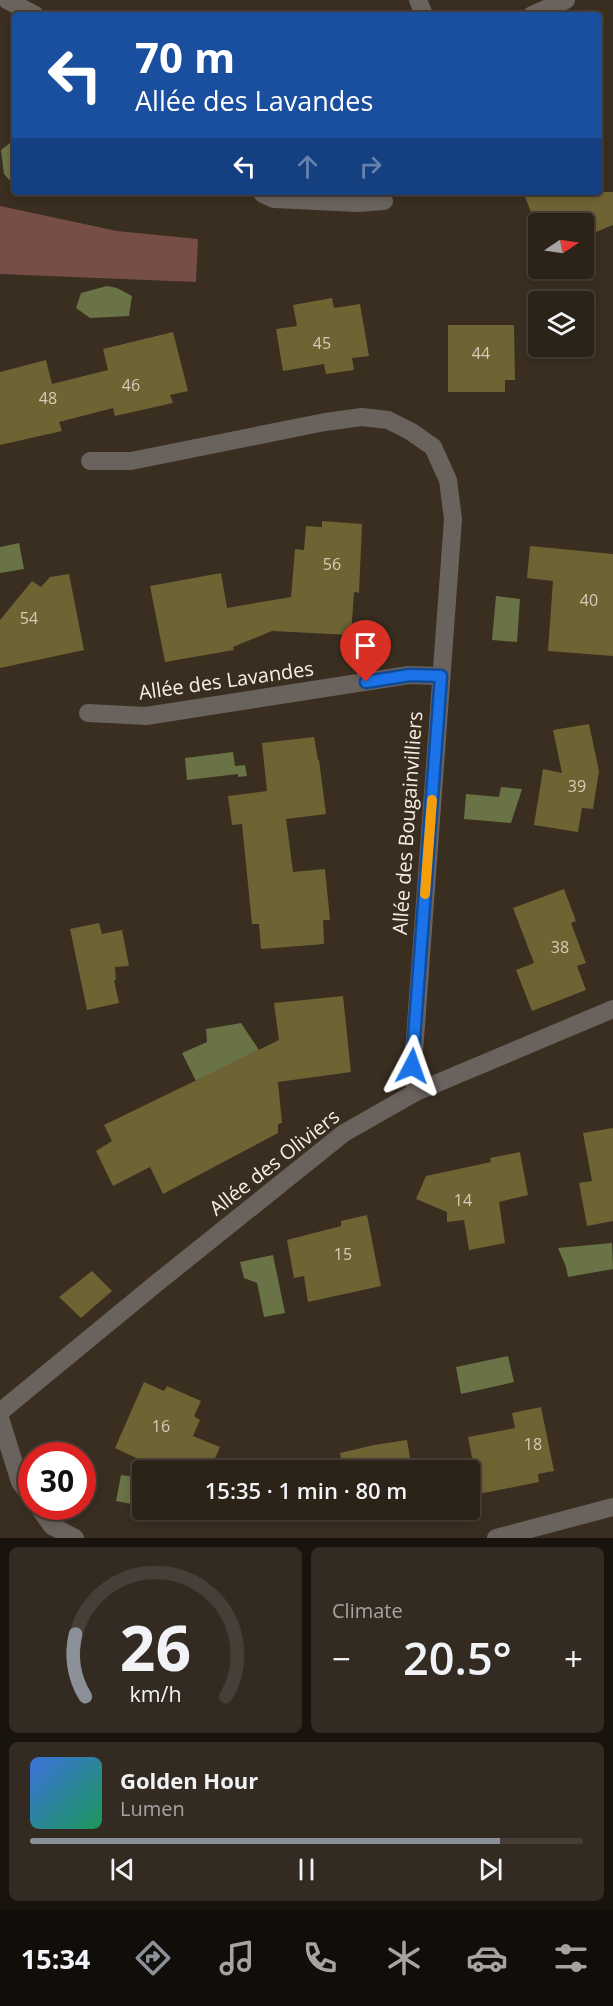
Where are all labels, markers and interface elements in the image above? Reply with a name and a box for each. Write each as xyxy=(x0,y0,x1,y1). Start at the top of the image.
text: 70 m xyxy=(135,28,235,85)
icon: left xyxy=(36,36,114,114)
text: Allée des Lavandes xyxy=(135,82,373,119)
icon: left xyxy=(228,150,261,183)
icon: ahead xyxy=(291,150,324,183)
icon: right xyxy=(354,150,387,183)
north arrow xyxy=(528,213,594,279)
map controls xyxy=(528,213,594,357)
button: layers xyxy=(528,291,594,357)
house number: 45 xyxy=(313,332,331,354)
house number: 44 xyxy=(472,342,490,364)
house number: 46 xyxy=(122,374,140,396)
house number: 48 xyxy=(39,387,57,409)
house number: 56 xyxy=(323,553,341,575)
house number: 40 xyxy=(580,589,598,611)
house number: 54 xyxy=(20,607,38,629)
pin xyxy=(340,620,391,682)
icon: arrive xyxy=(349,629,382,662)
street label: Allée des Lavandes xyxy=(137,654,315,706)
street label: Allée des Bougainvilliers xyxy=(386,710,428,936)
house number: 39 xyxy=(568,775,586,797)
house number: 38 xyxy=(551,936,569,958)
position arrow xyxy=(380,1034,444,1098)
street label: Allée des Oliviers xyxy=(203,1103,345,1221)
house number: 14 xyxy=(454,1189,472,1211)
house number: 15 xyxy=(334,1243,352,1265)
house number: 16 xyxy=(152,1415,170,1437)
house number: 18 xyxy=(524,1433,542,1455)
speed limit sign: 30 xyxy=(18,1442,96,1520)
text: 15:35 · 1 min · 80 m xyxy=(205,1475,407,1505)
text: Climate xyxy=(332,1597,403,1624)
text: 26 xyxy=(120,1604,191,1689)
text: 20.5° xyxy=(403,1627,512,1688)
text: − xyxy=(332,1636,351,1681)
text: + xyxy=(564,1636,583,1681)
text: km/h xyxy=(129,1679,182,1708)
text: Golden Hour xyxy=(120,1765,258,1795)
text: Lumen xyxy=(120,1795,185,1822)
icon: previous xyxy=(106,1853,139,1886)
icon: pause xyxy=(290,1853,323,1886)
icon: next xyxy=(474,1853,507,1886)
icon: directions xyxy=(132,1937,174,1979)
icon: music xyxy=(216,1937,258,1979)
icon: phone xyxy=(299,1937,341,1979)
icon: climate xyxy=(383,1937,425,1979)
icon: car xyxy=(466,1937,508,1979)
icon: filters xyxy=(550,1937,592,1979)
text: 15:34 xyxy=(21,1940,90,1977)

